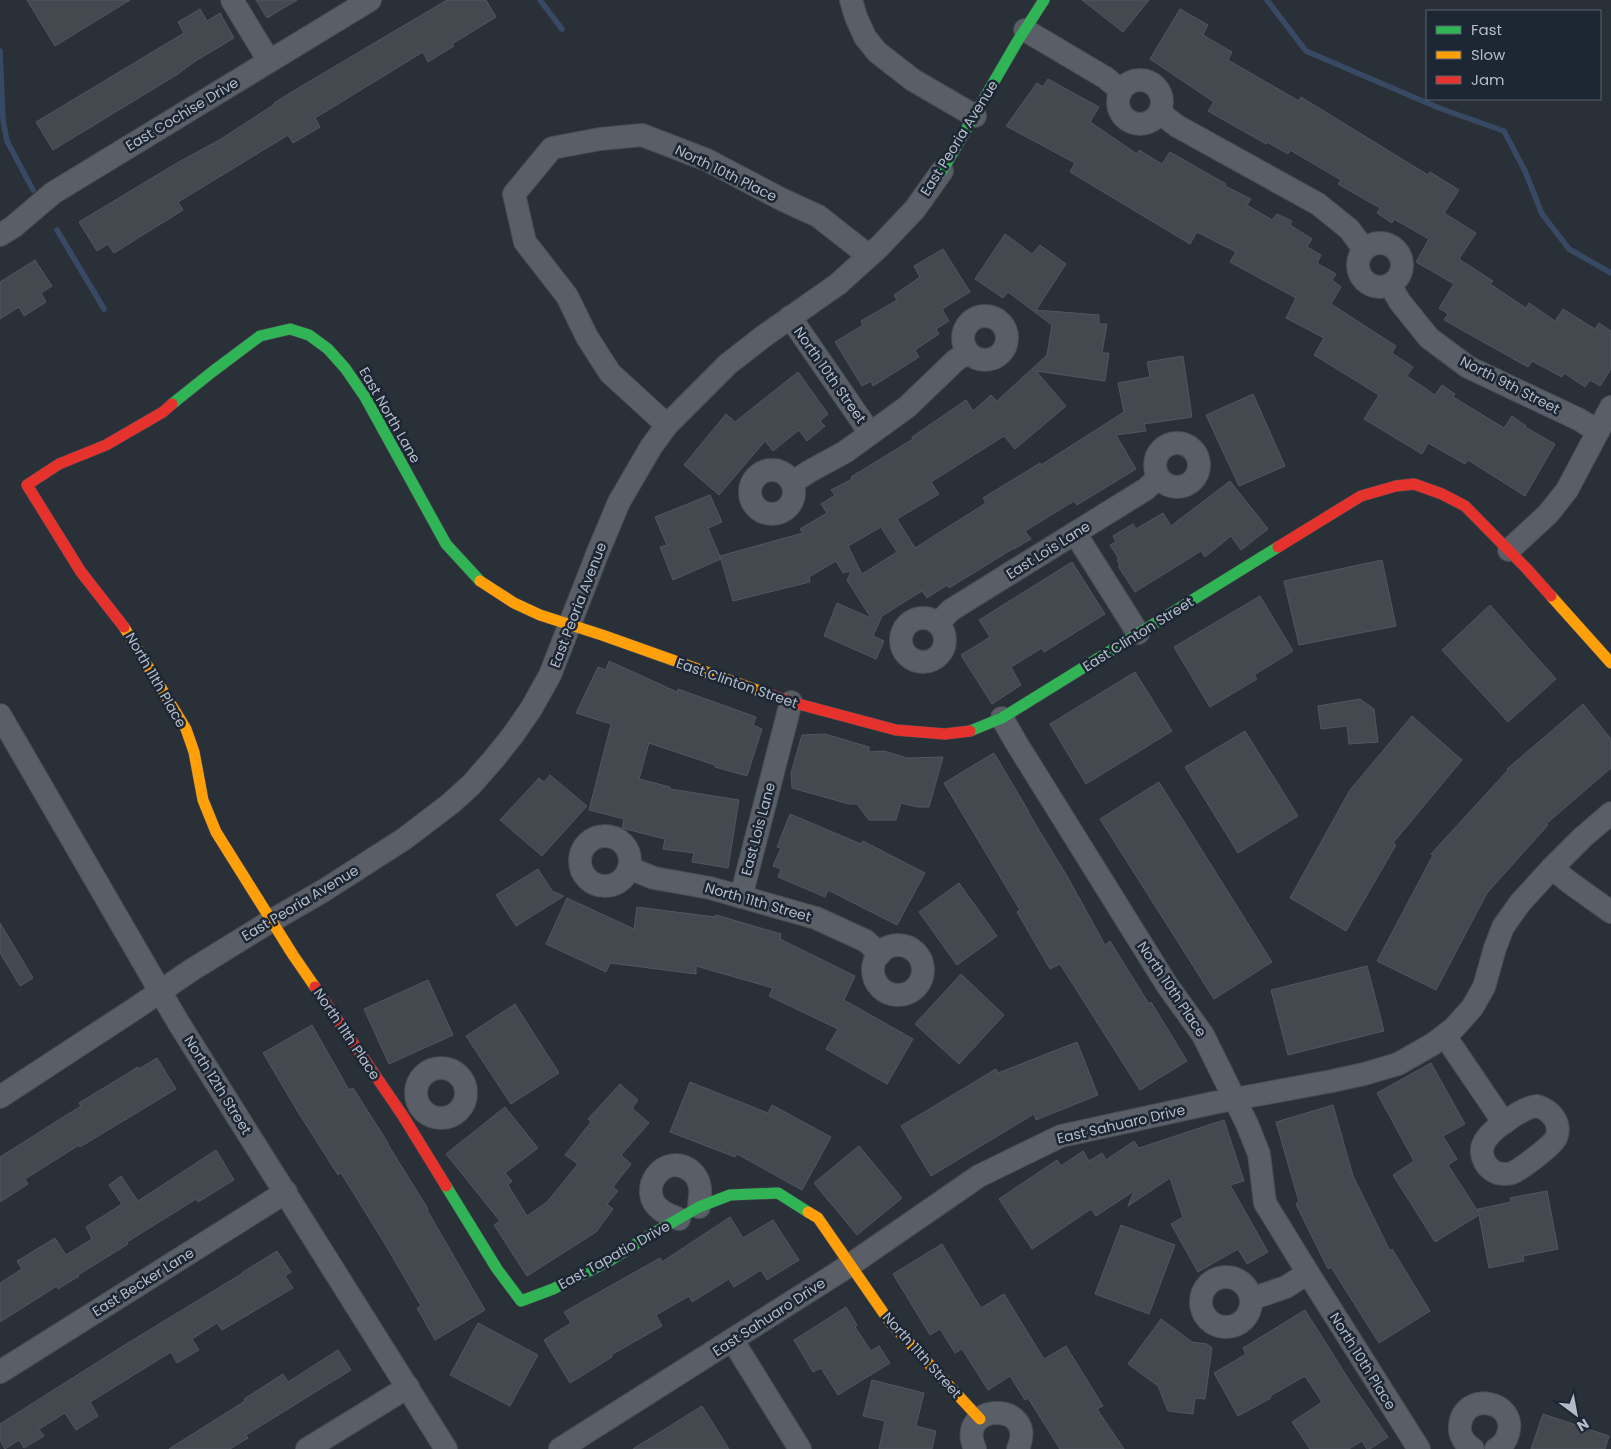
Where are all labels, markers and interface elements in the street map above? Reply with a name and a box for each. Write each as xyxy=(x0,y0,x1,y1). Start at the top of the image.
legend xyxy=(1426,10,1601,100)
text: Fast xyxy=(1471,19,1502,40)
text: Slow xyxy=(1471,44,1506,65)
text: Jam xyxy=(1471,69,1505,90)
street label: East Cochise Drive xyxy=(122,72,242,156)
street label: East Peoria Avenue xyxy=(915,76,1003,200)
street label: North 10th Place xyxy=(672,140,781,206)
street label: North 10th Street xyxy=(789,323,871,427)
street label: North 9th Street xyxy=(1457,351,1563,419)
street label: East North Lane xyxy=(354,363,426,467)
street label: East Lois Lane xyxy=(1002,516,1094,584)
street label: East Peoria Avenue xyxy=(545,539,611,671)
street label: East Clinton Street xyxy=(1079,592,1197,676)
street label: North 11th Place xyxy=(121,629,192,732)
street label: East Clinton Street xyxy=(674,653,800,713)
street label: East Lois Lane xyxy=(736,780,780,878)
street label: East Peoria Avenue xyxy=(238,860,362,946)
street label: North 11th Street xyxy=(703,877,813,927)
street label: North 10th Place xyxy=(1133,937,1212,1041)
street label: North 11th Place xyxy=(309,984,385,1084)
street label: North 12th Street xyxy=(180,1032,256,1138)
street label: East Sahuaro Drive xyxy=(1055,1099,1187,1148)
street label: East Tapatio Drive xyxy=(554,1216,674,1294)
street label: East Becker Lane xyxy=(88,1242,198,1321)
street label: East Sahuaro Drive xyxy=(709,1273,830,1361)
street label: North 11th Street xyxy=(878,1308,966,1402)
street label: North 10th Place xyxy=(1325,1309,1401,1414)
north arrow xyxy=(1551,1389,1601,1439)
text: N xyxy=(1573,1414,1593,1436)

